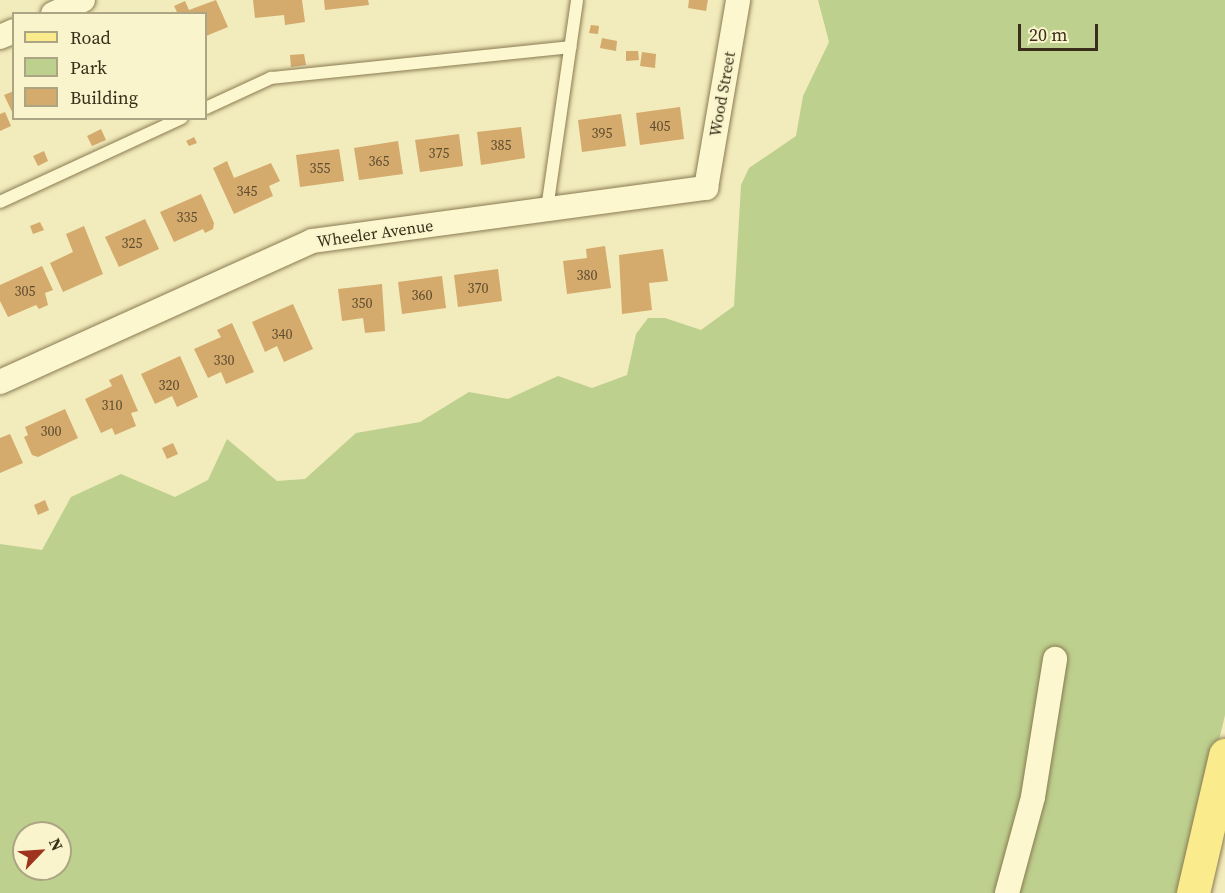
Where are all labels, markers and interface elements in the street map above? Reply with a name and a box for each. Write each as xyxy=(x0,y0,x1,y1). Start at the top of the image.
legend xyxy=(12,12,207,120)
scale bar xyxy=(1021,12,1100,50)
text: 20 m xyxy=(1029,22,1067,47)
text: Road xyxy=(70,25,111,50)
street label: Wood Street xyxy=(705,50,739,138)
text: Park xyxy=(70,55,107,80)
text: Building xyxy=(70,85,138,110)
house number: 405 xyxy=(650,118,670,134)
house number: 395 xyxy=(592,125,612,141)
house number: 385 xyxy=(491,137,511,153)
house number: 375 xyxy=(429,145,449,161)
house number: 365 xyxy=(369,153,389,169)
house number: 355 xyxy=(310,160,330,176)
house number: 345 xyxy=(237,183,257,199)
house number: 335 xyxy=(177,209,197,225)
street label: Wheeler Avenue xyxy=(316,215,434,251)
house number: 325 xyxy=(122,235,142,251)
house number: 380 xyxy=(577,267,597,283)
house number: 370 xyxy=(468,280,488,296)
house number: 305 xyxy=(15,283,35,299)
house number: 360 xyxy=(412,287,432,303)
house number: 350 xyxy=(352,295,372,311)
house number: 340 xyxy=(272,326,292,342)
house number: 330 xyxy=(214,352,234,368)
house number: 320 xyxy=(159,377,179,393)
house number: 310 xyxy=(102,397,122,413)
house number: 300 xyxy=(41,423,61,439)
north arrow xyxy=(12,821,72,881)
text: N xyxy=(44,834,69,854)

